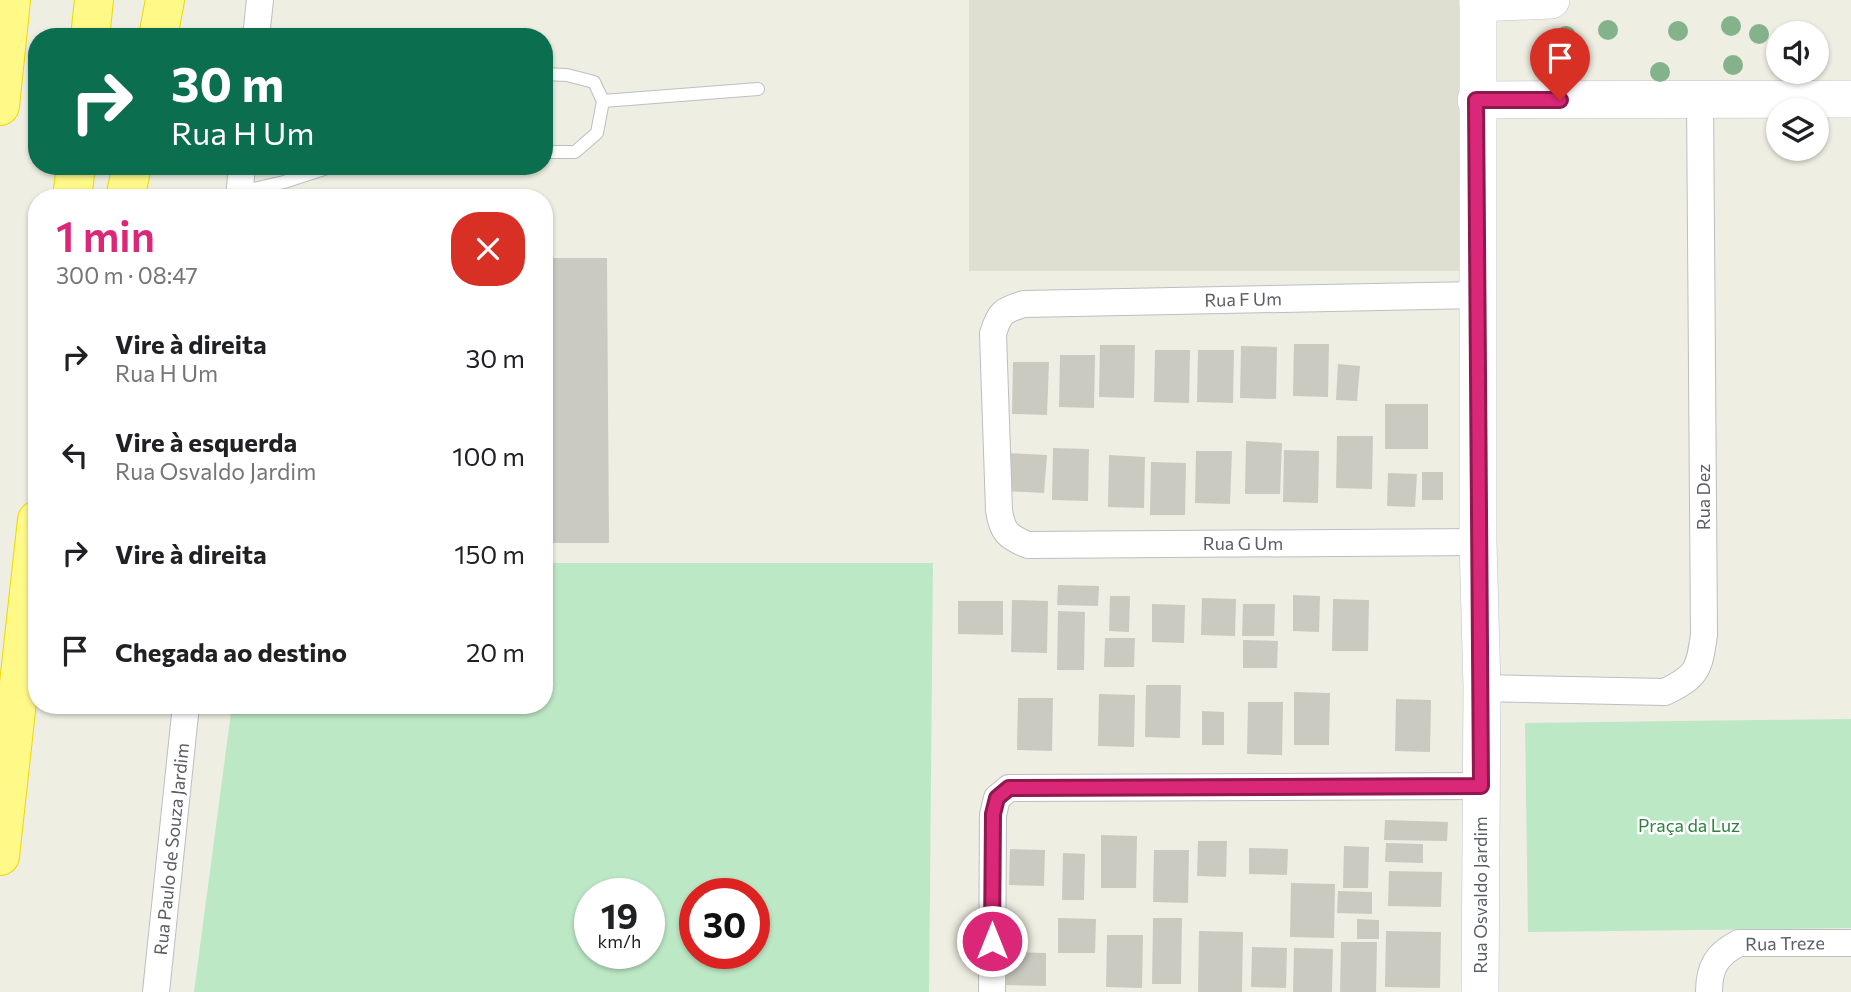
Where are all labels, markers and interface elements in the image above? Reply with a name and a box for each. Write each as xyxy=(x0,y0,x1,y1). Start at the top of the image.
map controls xyxy=(1766,21,1829,161)
button: sound xyxy=(1766,21,1829,84)
pin xyxy=(1530,28,1590,100)
icon: arrive xyxy=(1541,39,1579,77)
text: 30 m xyxy=(171,52,284,112)
icon: right xyxy=(56,56,147,147)
button: layers xyxy=(1766,98,1829,161)
text: Rua H Um xyxy=(171,112,314,152)
text: 1 min xyxy=(56,209,155,261)
button: close xyxy=(451,212,525,286)
text: 300 m · 08:47 xyxy=(56,261,198,289)
street label: Rua F Um xyxy=(1204,287,1282,311)
text: Vire à direita xyxy=(115,328,267,359)
icon: right xyxy=(56,338,94,376)
text: 30 m xyxy=(466,342,525,373)
text: Rua H Um xyxy=(115,359,218,387)
text: Vire à esquerda xyxy=(115,426,297,457)
icon: left xyxy=(56,436,94,474)
text: 100 m xyxy=(452,440,525,471)
text: Rua Osvaldo Jardim xyxy=(115,457,316,485)
street label: Rua Dez xyxy=(1692,464,1714,530)
street label: Rua G Um xyxy=(1203,532,1283,554)
icon: right xyxy=(56,534,94,572)
text: Vire à direita xyxy=(115,538,267,569)
text: 150 m xyxy=(454,538,525,569)
icon: arrive xyxy=(56,632,94,670)
text: Chegada ao destino xyxy=(115,636,347,667)
text: 20 m xyxy=(466,636,525,667)
street label: Rua Paulo de Souza Jardim xyxy=(149,742,193,956)
park label: Praça da Luz xyxy=(1638,814,1740,836)
street label: Rua Osvaldo Jardim xyxy=(1469,816,1491,974)
speed limit sign: 30 xyxy=(679,878,770,969)
text: 19 xyxy=(601,893,638,936)
position arrow xyxy=(955,904,1029,978)
text: km/h xyxy=(598,930,641,952)
street label: Rua Treze xyxy=(1745,931,1825,955)

